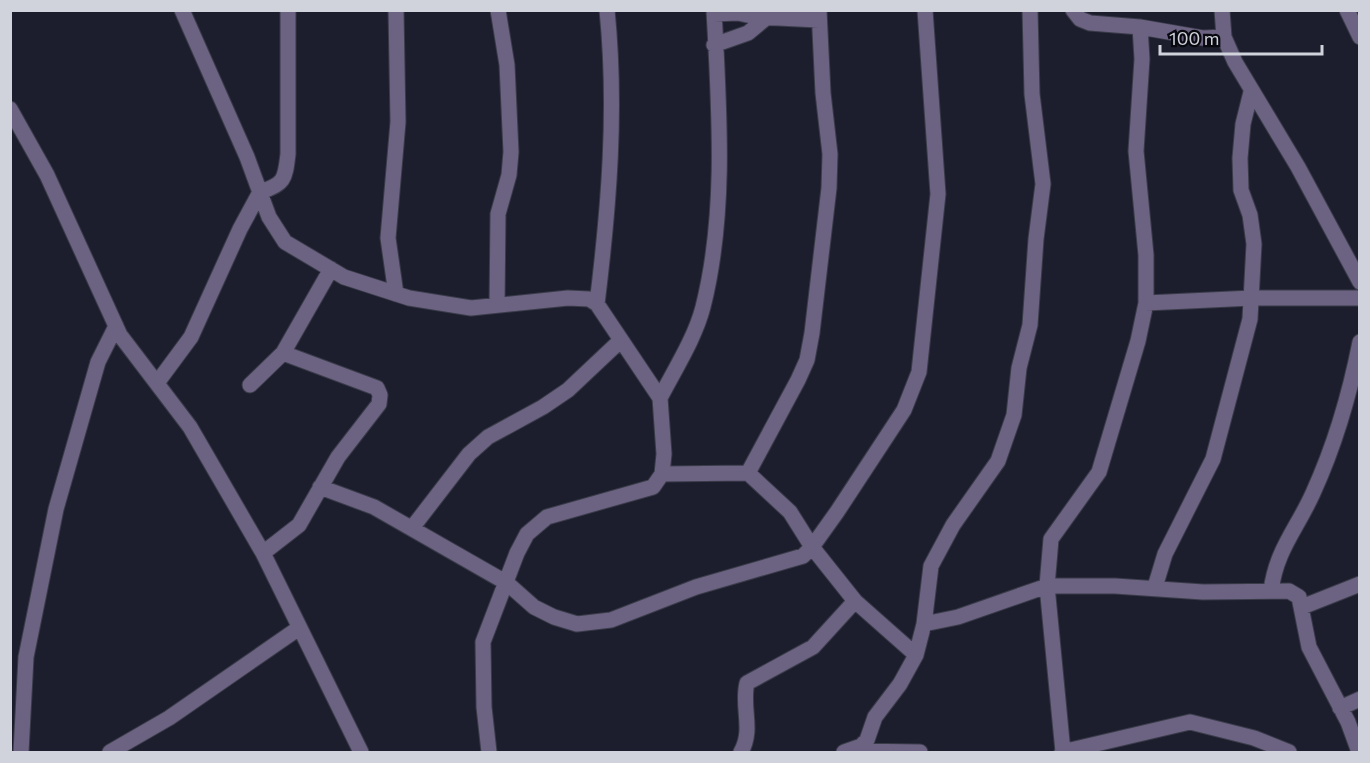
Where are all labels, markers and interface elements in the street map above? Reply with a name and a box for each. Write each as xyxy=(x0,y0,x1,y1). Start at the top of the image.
scale bar xyxy=(1160,18,1322,56)
text: 100 m xyxy=(1169,27,1219,49)

